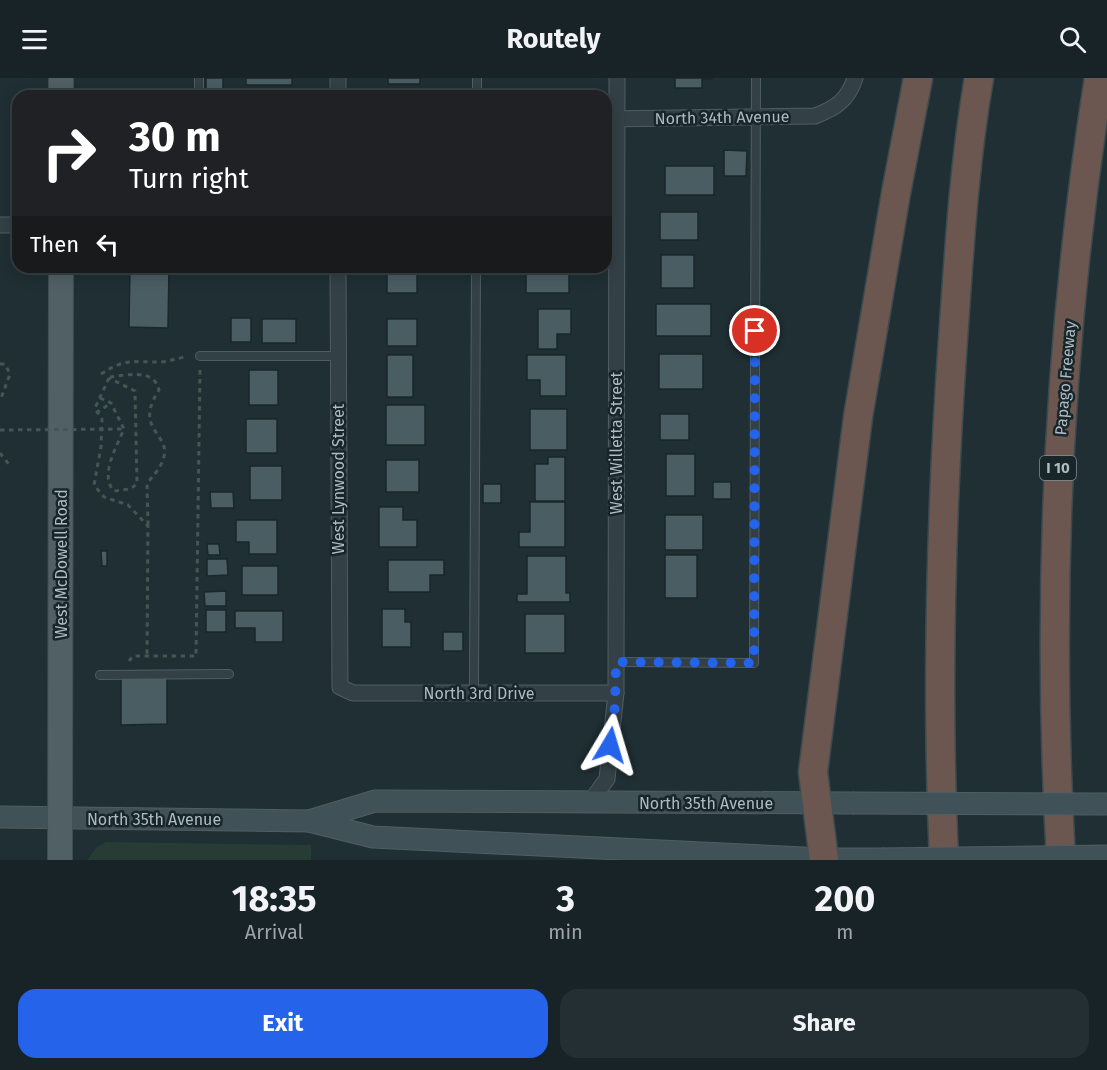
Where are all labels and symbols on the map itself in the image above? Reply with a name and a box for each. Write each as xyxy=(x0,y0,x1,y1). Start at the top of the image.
street label: North 34th Avenue xyxy=(654,107,790,128)
pin xyxy=(729,305,780,356)
street label: Papago Freeway xyxy=(1051,320,1080,436)
street label: West Willetta Street xyxy=(607,371,626,514)
street label: West Lynwood Street xyxy=(329,403,348,554)
road number: I 10 xyxy=(1040,456,1076,480)
street label: West McDowell Road xyxy=(52,489,71,639)
street label: North 3rd Drive xyxy=(424,684,534,703)
position arrow xyxy=(578,713,642,777)
street label: North 35th Avenue xyxy=(639,794,773,813)
street label: North 35th Avenue xyxy=(87,810,221,829)

